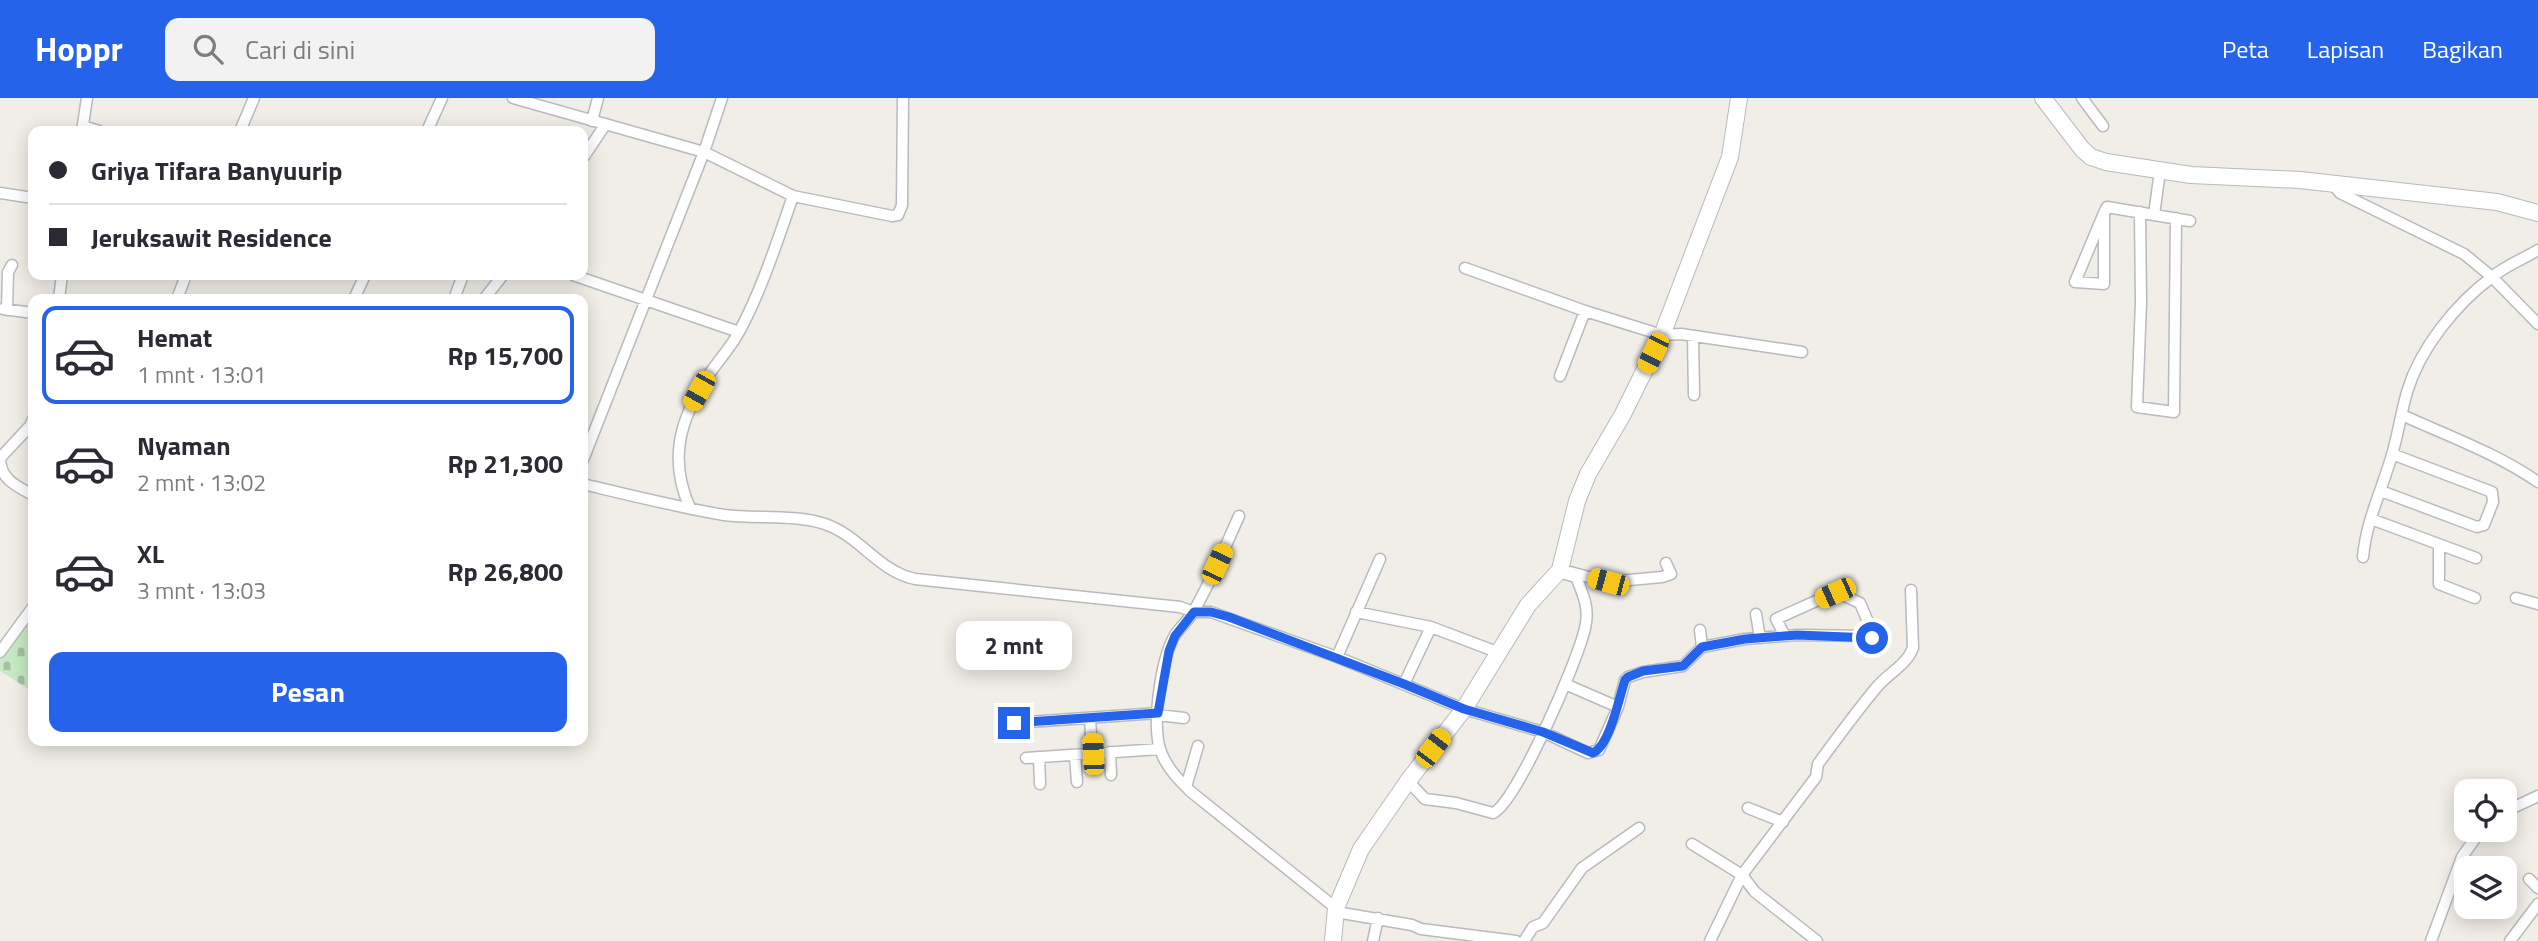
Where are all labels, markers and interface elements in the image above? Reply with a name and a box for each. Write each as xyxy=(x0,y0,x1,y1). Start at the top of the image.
search box xyxy=(165,18,655,81)
text: Hoppr xyxy=(35,24,123,74)
icon: search xyxy=(189,30,227,68)
text: Cari di sini xyxy=(245,30,355,69)
text: Peta xyxy=(2222,31,2269,67)
text: Lapisan xyxy=(2307,31,2384,67)
text: Bagikan xyxy=(2422,31,2503,67)
text: Griya Tifara Banyuurip xyxy=(91,151,342,190)
text: Jeruksawit Residence xyxy=(91,218,332,257)
text: Hemat xyxy=(137,318,212,357)
icon: car xyxy=(53,324,116,387)
car xyxy=(1635,330,1672,376)
text: Rp 15,700 xyxy=(447,336,563,375)
text: 1 mnt · 13:01 xyxy=(137,357,266,392)
car xyxy=(680,368,719,414)
text: Nyaman xyxy=(137,426,231,465)
icon: car xyxy=(53,432,116,495)
text: Rp 21,300 xyxy=(447,444,563,483)
text: 2 mnt · 13:02 xyxy=(137,465,266,500)
text: XL xyxy=(137,534,164,573)
icon: car xyxy=(53,540,116,603)
car xyxy=(1199,541,1236,587)
text: Rp 26,800 xyxy=(447,552,563,591)
car xyxy=(1585,566,1632,598)
text: 3 mnt · 13:03 xyxy=(137,573,266,608)
car xyxy=(1812,575,1859,611)
callout: 2 mnt xyxy=(956,622,1072,670)
route start xyxy=(1856,622,1888,654)
text: 2 mnt xyxy=(985,628,1043,663)
button: Pesan xyxy=(49,652,567,732)
route end xyxy=(998,707,1030,739)
car xyxy=(1412,725,1455,771)
car xyxy=(1082,732,1105,776)
map controls xyxy=(2454,779,2517,919)
button: locate xyxy=(2454,779,2517,842)
button: layers xyxy=(2454,856,2517,919)

